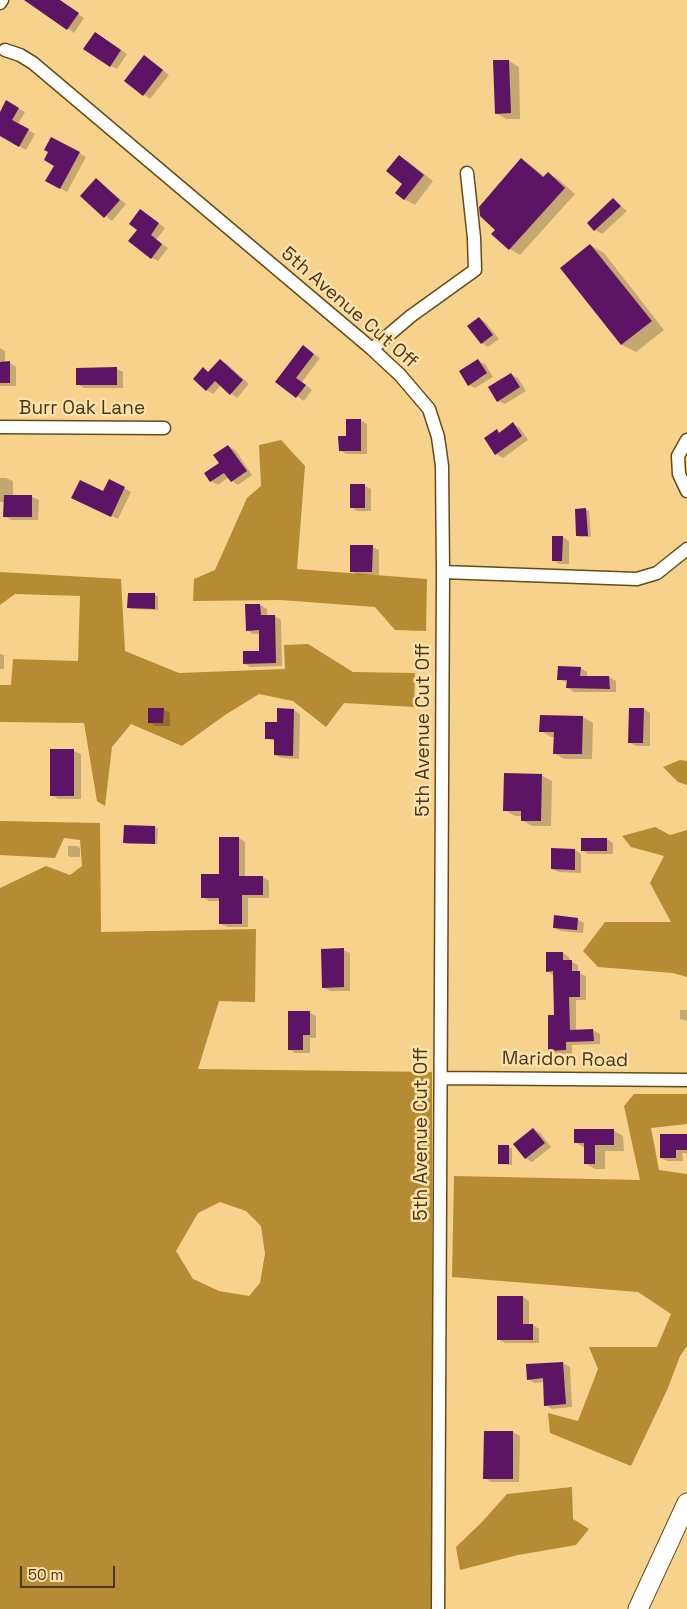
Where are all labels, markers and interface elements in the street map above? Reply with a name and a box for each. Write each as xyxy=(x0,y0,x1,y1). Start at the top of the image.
street label: 5th Avenue Cut Off xyxy=(276,243,422,373)
street label: Burr Oak Lane xyxy=(19,398,145,420)
street label: 5th Avenue Cut Off xyxy=(413,643,435,817)
street label: 5th Avenue Cut Off xyxy=(411,1047,433,1221)
street label: Maridon Road xyxy=(502,1047,628,1073)
scale bar xyxy=(22,1556,118,1588)
text: 50 m xyxy=(28,1565,63,1584)

